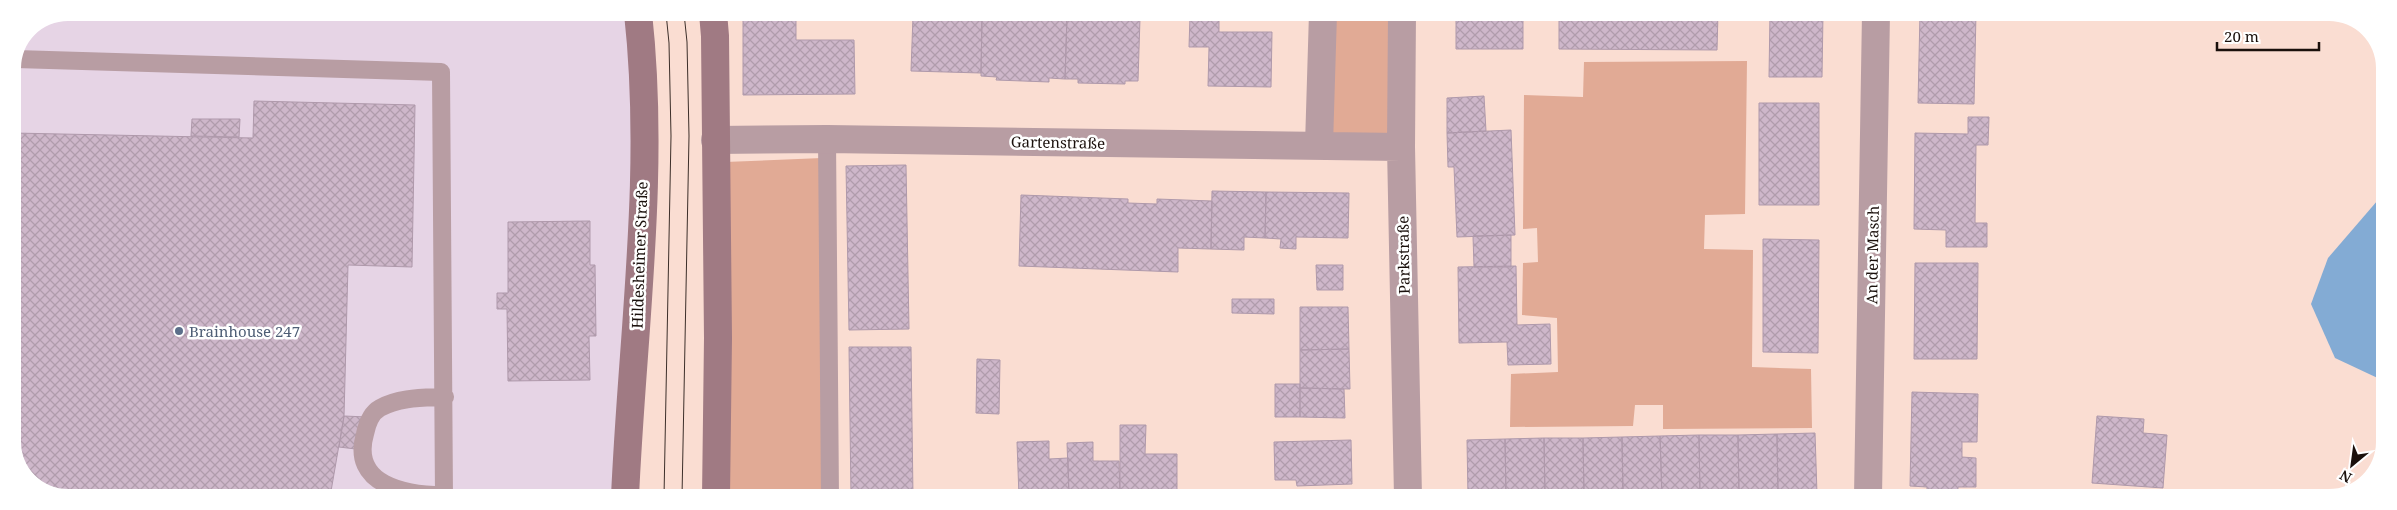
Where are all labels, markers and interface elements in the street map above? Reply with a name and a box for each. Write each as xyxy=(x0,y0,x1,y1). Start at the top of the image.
scale bar xyxy=(2217,20,2320,52)
text: 20 m xyxy=(2224,26,2259,46)
street label: Gartenstraße xyxy=(1011,131,1105,153)
street label: Hildesheimer Straße xyxy=(626,181,652,329)
street label: An der Masch xyxy=(1861,205,1883,304)
street label: Parkstraße xyxy=(1392,216,1414,294)
place label: Brainhouse 247 xyxy=(189,321,300,341)
marker: Brainhouse 247 xyxy=(173,325,185,337)
north arrow xyxy=(2327,440,2377,490)
text: N xyxy=(2336,466,2355,488)

